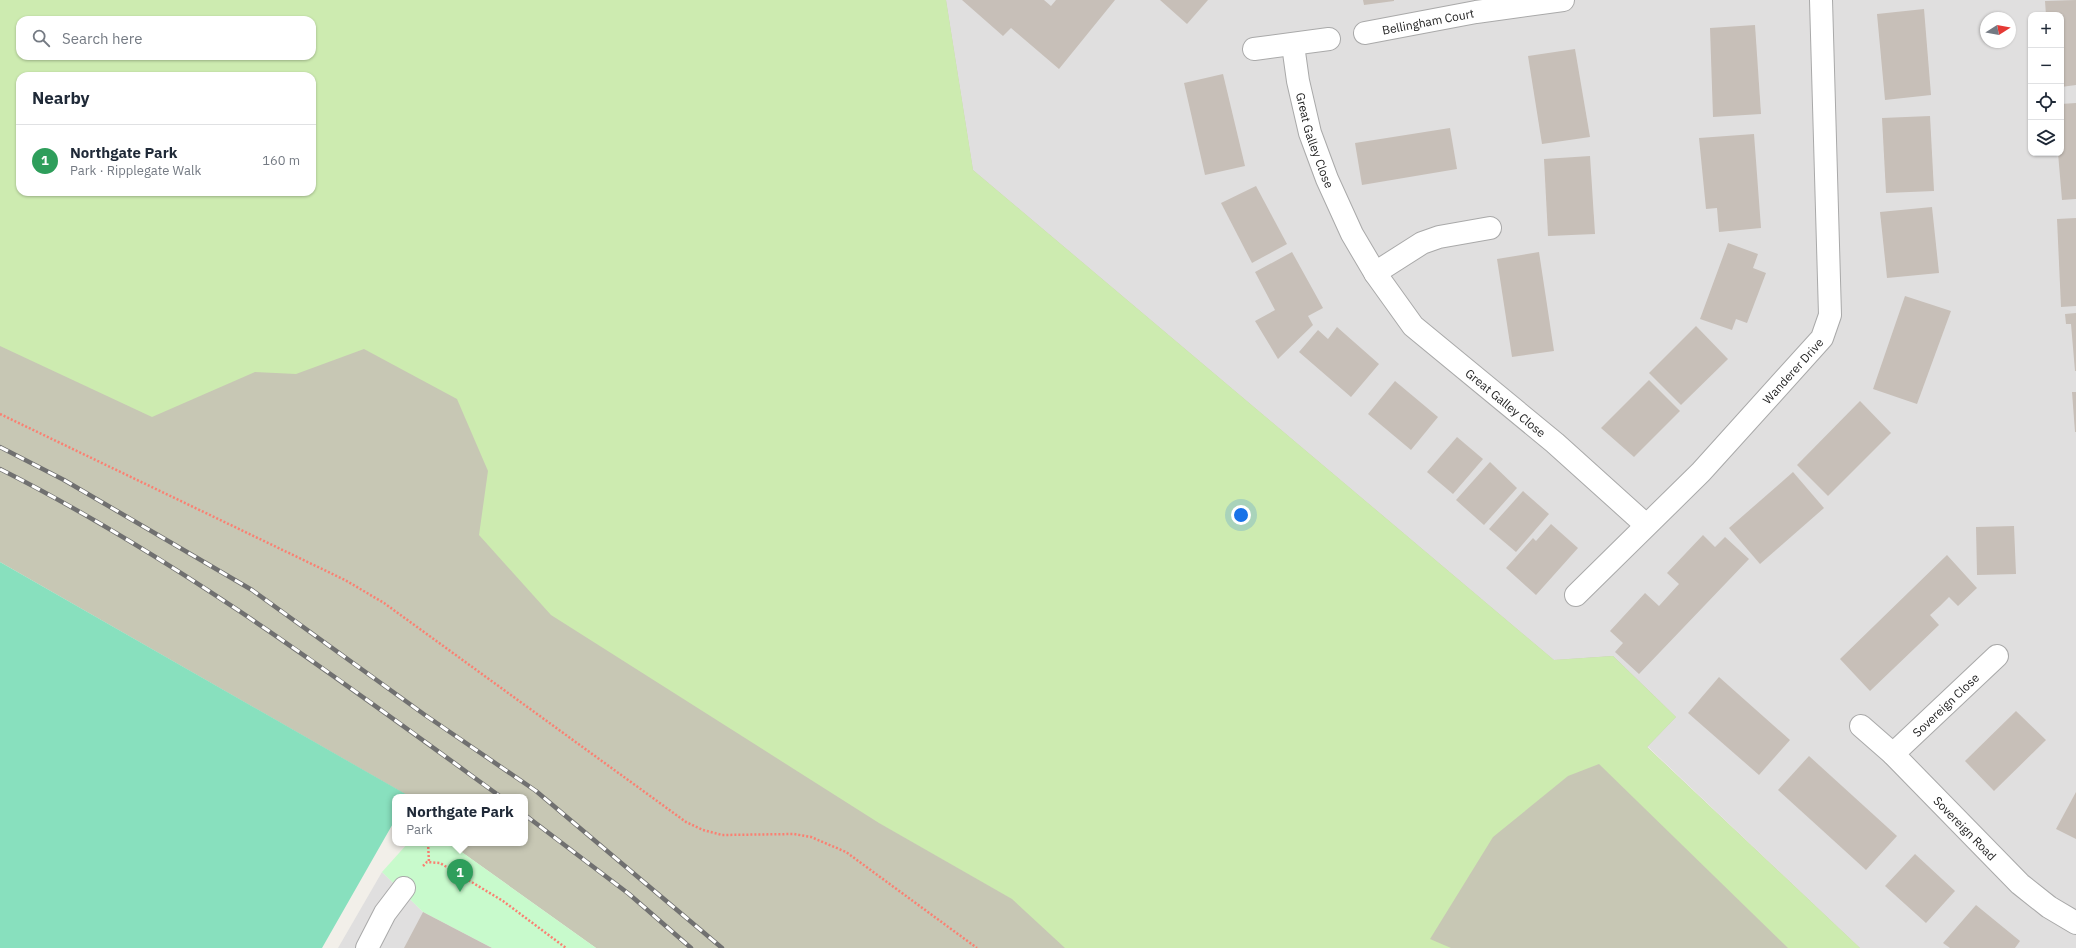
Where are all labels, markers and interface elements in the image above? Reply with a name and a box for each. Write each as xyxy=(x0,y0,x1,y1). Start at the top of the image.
street label: Bellingham Court xyxy=(1381,5,1475,37)
north arrow xyxy=(1980,12,2016,48)
map controls xyxy=(2028,12,2064,156)
button: + xyxy=(2028,12,2064,48)
search box xyxy=(16,16,316,60)
icon: search xyxy=(30,27,52,49)
text: Search here xyxy=(62,29,142,48)
button: − xyxy=(2028,48,2064,84)
button: locate xyxy=(2028,84,2064,120)
text: Nearby xyxy=(32,87,90,109)
street label: Great Galley Close xyxy=(1293,91,1338,191)
button: layers xyxy=(2028,120,2064,156)
text: Northgate Park xyxy=(70,143,177,162)
text: 1 xyxy=(41,152,49,169)
text: 160 m xyxy=(262,152,300,169)
text: Park · Ripplegate Walk xyxy=(70,162,201,179)
street label: Wanderer Drive xyxy=(1759,334,1826,407)
street label: Great Galley Close xyxy=(1463,365,1549,440)
your location xyxy=(1231,505,1251,525)
street label: Sovereign Close xyxy=(1909,669,1982,740)
street label: Sovereign Road xyxy=(1931,793,2000,863)
popup xyxy=(392,794,528,846)
text: Northgate Park xyxy=(406,802,514,821)
text: Park xyxy=(406,821,433,838)
pin: 1 xyxy=(447,859,473,892)

